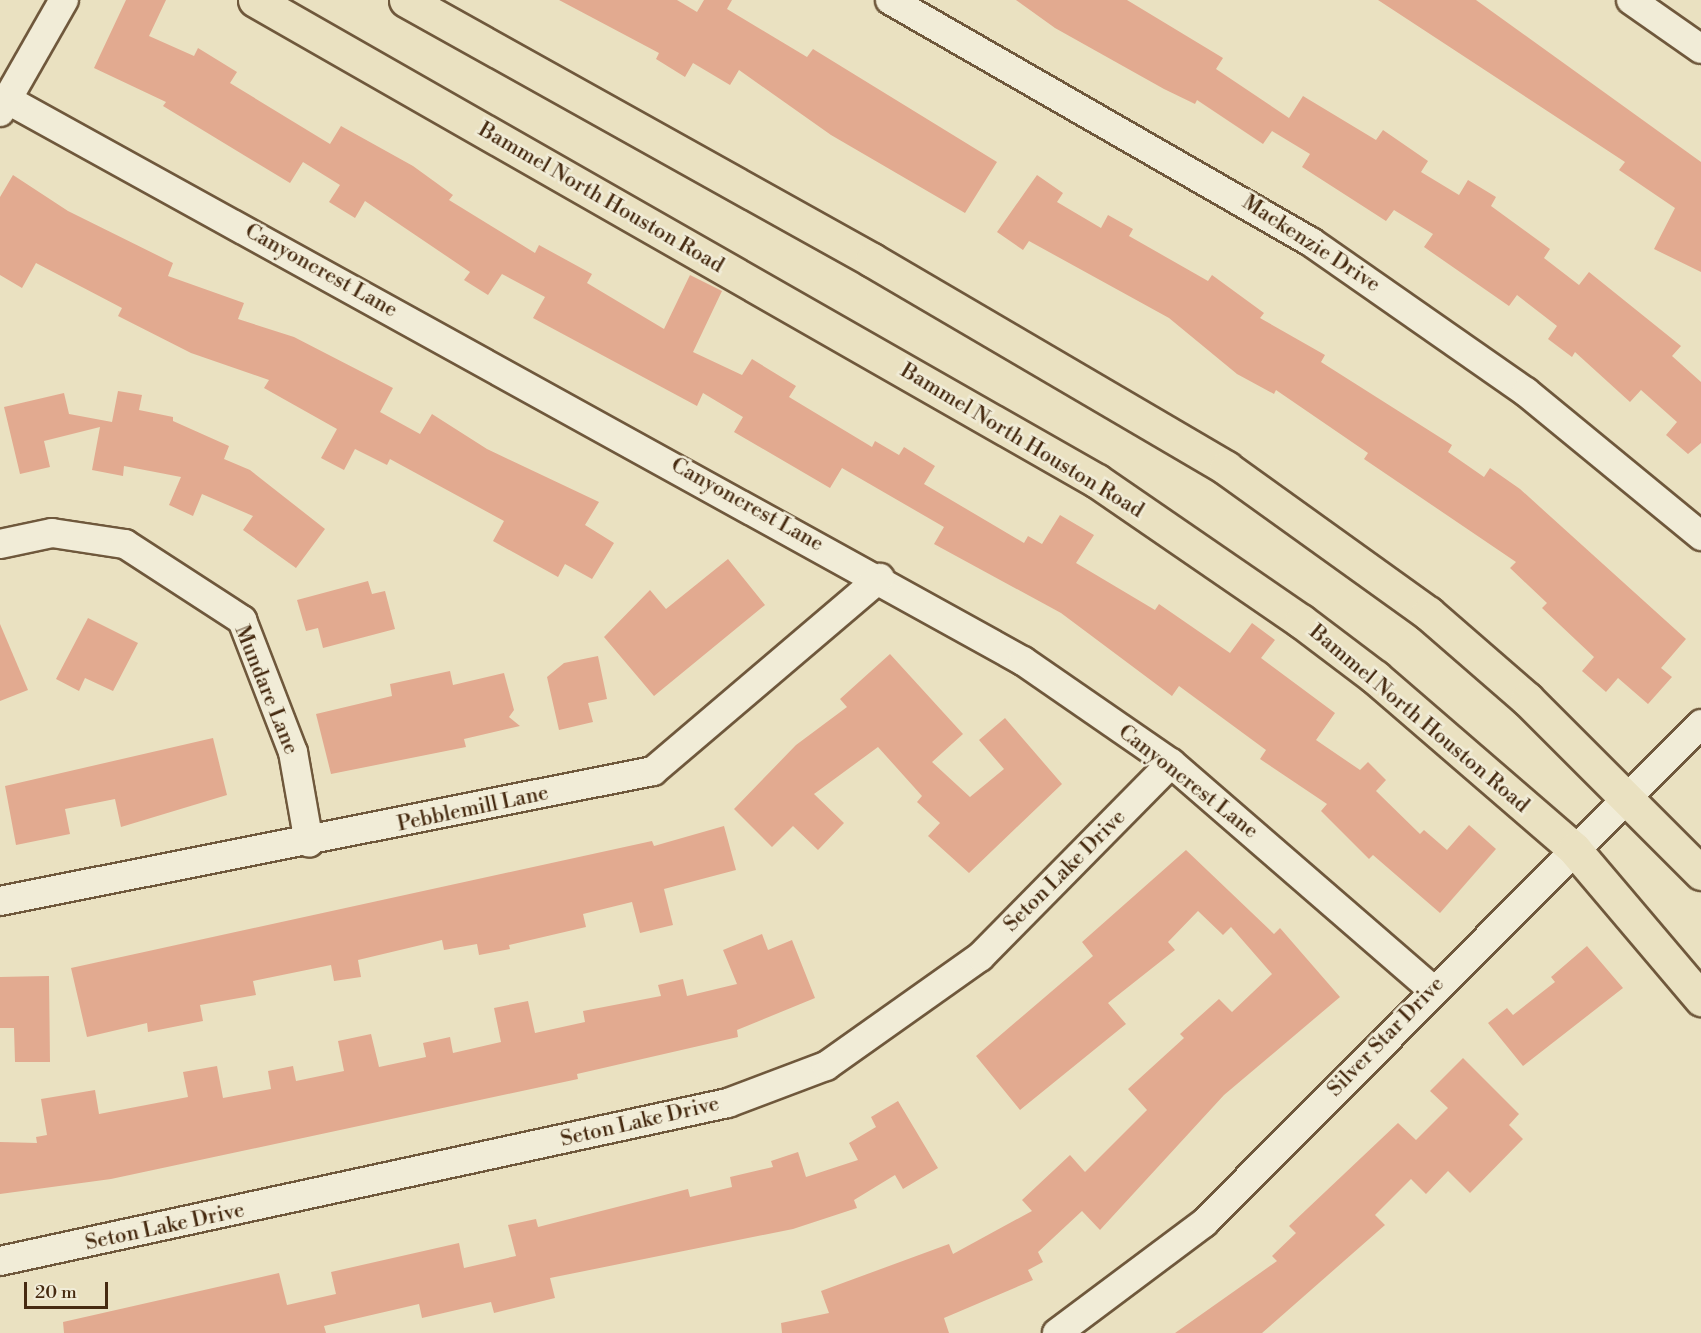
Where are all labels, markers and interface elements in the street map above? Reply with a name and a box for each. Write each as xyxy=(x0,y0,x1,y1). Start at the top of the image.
street label: Bammel North Houston Road xyxy=(474,117,728,279)
street label: Mackenzie Drive xyxy=(1237,190,1385,298)
street label: Canyoncrest Lane xyxy=(240,219,402,323)
street label: Bammel North Houston Road xyxy=(896,358,1148,524)
street label: Canyoncrest Lane xyxy=(666,453,828,557)
street label: Bammel North Houston Road xyxy=(1304,620,1534,818)
street label: Mundare Lane xyxy=(229,622,303,758)
street label: Canyoncrest Lane xyxy=(1113,720,1263,844)
street label: Pebblemill Lane xyxy=(395,781,551,837)
street label: Seton Lake Drive xyxy=(999,805,1131,937)
street label: Silver Star Drive xyxy=(1322,972,1450,1102)
street label: Seton Lake Drive xyxy=(558,1091,722,1153)
street label: Seton Lake Drive xyxy=(83,1198,247,1256)
scale bar xyxy=(27,1270,111,1308)
text: 20 m xyxy=(35,1281,77,1304)

